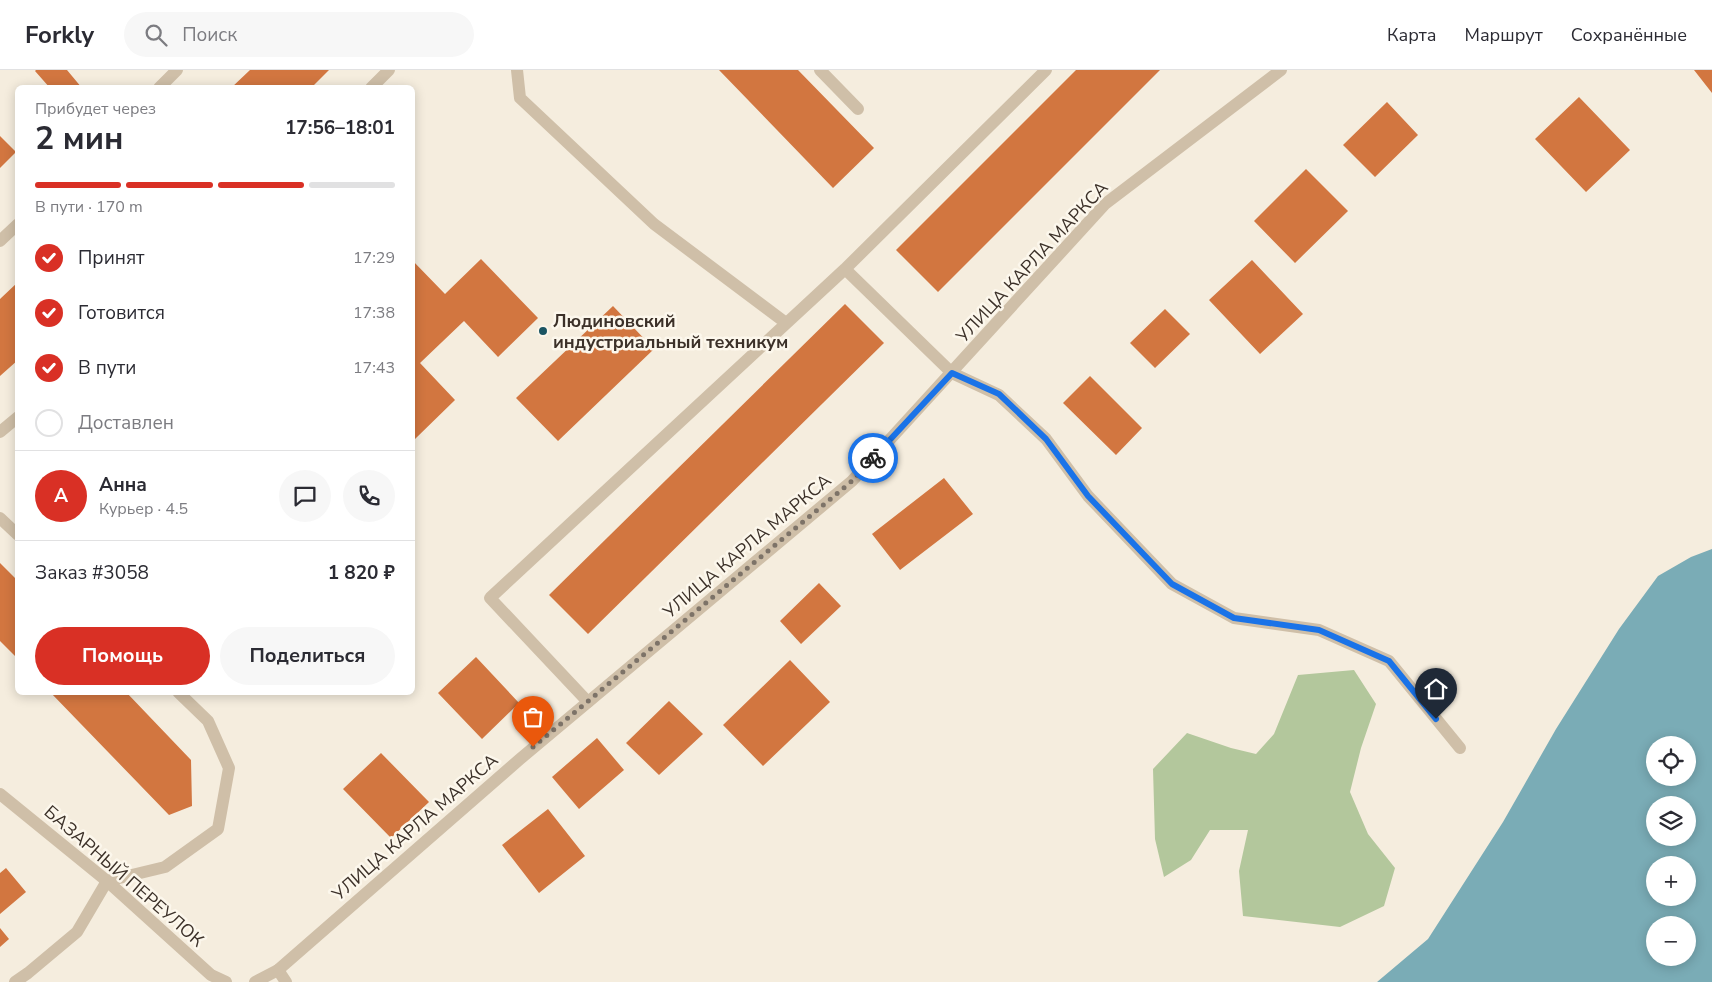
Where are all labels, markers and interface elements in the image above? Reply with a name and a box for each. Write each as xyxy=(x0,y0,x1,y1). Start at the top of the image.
search box xyxy=(124,12,474,57)
text: Forkly xyxy=(25,19,94,51)
icon: search xyxy=(142,21,170,49)
text: Поиск xyxy=(182,22,237,48)
text: Карта xyxy=(1387,23,1437,47)
text: Маршрут xyxy=(1465,23,1543,47)
text: Сохранённые xyxy=(1571,23,1687,47)
text: Прибудет через xyxy=(35,98,156,120)
text: 17:56–18:01 xyxy=(285,115,395,141)
text: 2 мин xyxy=(35,117,124,160)
street label: УЛИЦА КАРЛА МАРКСА xyxy=(950,176,1113,349)
text: В пути · 170 m xyxy=(35,196,143,218)
icon: check xyxy=(35,244,63,272)
text: Принят xyxy=(78,245,145,271)
text: 17:29 xyxy=(353,247,395,269)
icon: check xyxy=(35,299,63,327)
text: Готовится xyxy=(78,300,165,326)
text: 17:38 xyxy=(353,302,395,324)
place label: Людиновский индустриальный техникум xyxy=(553,309,788,354)
marker: Людиновский индустриальный техникум xyxy=(537,325,549,337)
icon: check xyxy=(35,354,63,382)
text: В пути xyxy=(78,355,136,381)
text: 17:43 xyxy=(353,357,395,379)
text: Доставлен xyxy=(78,410,174,436)
courier xyxy=(848,433,898,483)
icon: bike xyxy=(859,444,887,472)
street label: УЛИЦА КАРЛА МАРКСА xyxy=(657,468,836,624)
button: chat xyxy=(279,470,331,522)
button: phone xyxy=(343,470,395,522)
text: Анна xyxy=(99,472,147,498)
text: А xyxy=(54,483,68,509)
text: Курьер · 4.5 xyxy=(99,498,188,520)
text: Заказ #3058 xyxy=(35,560,149,586)
text: 1 820 ₽ xyxy=(328,560,395,586)
button: Помощь xyxy=(35,627,210,685)
button: Поделиться xyxy=(220,627,395,685)
pin xyxy=(1415,668,1457,719)
icon: home xyxy=(1422,675,1450,703)
pin xyxy=(512,696,554,747)
icon: bag xyxy=(519,703,547,731)
map controls xyxy=(1646,736,1696,966)
button: locate xyxy=(1646,736,1696,786)
street label: УЛИЦА КАРЛА МАРКСА xyxy=(326,748,503,906)
button: layers xyxy=(1646,796,1696,846)
street label: БАЗАРНЫЙ ПЕРЕУЛОК xyxy=(39,800,209,952)
button: + xyxy=(1646,856,1696,906)
button: − xyxy=(1646,916,1696,966)

